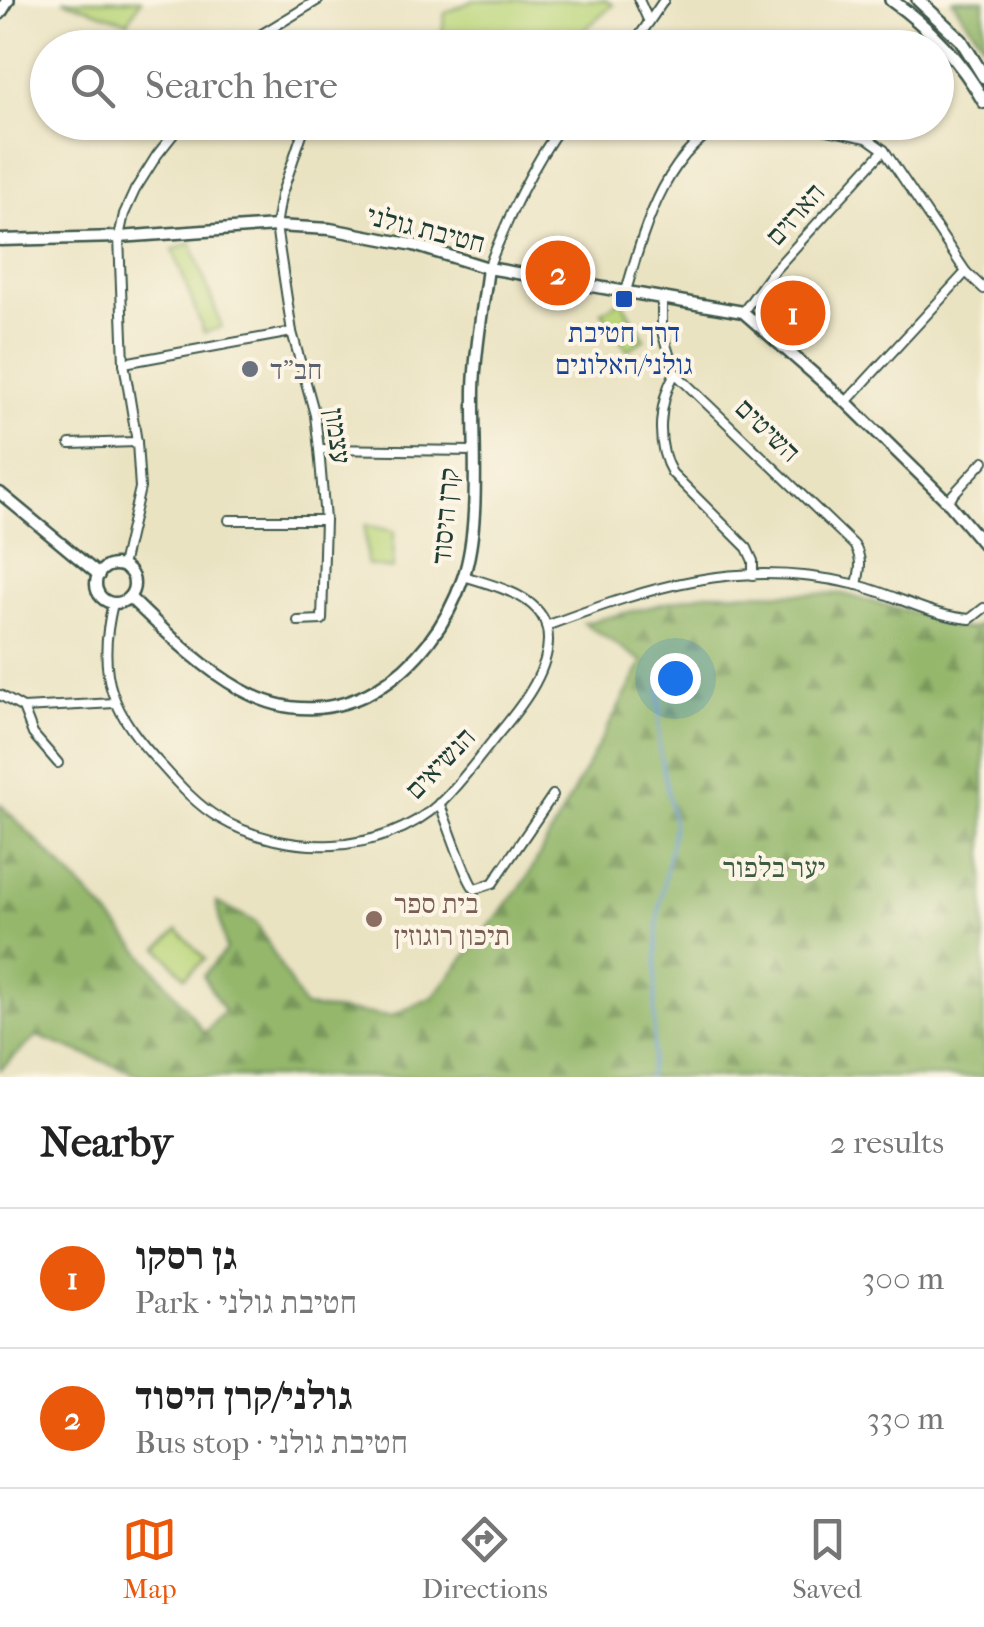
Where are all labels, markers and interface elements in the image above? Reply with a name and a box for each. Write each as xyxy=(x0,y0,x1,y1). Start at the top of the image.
search box xyxy=(30,30,954,140)
icon: search xyxy=(65,58,120,113)
text: Search here xyxy=(145,63,338,108)
street label: הארזים xyxy=(759,176,831,252)
street label: חטיבת גולני xyxy=(363,198,489,260)
pin: 2 xyxy=(526,236,590,310)
pin: 1 xyxy=(760,276,826,350)
marker: דרך חטיבת גולני/האלונים xyxy=(613,288,635,310)
place label: דרך חטיבת גולני/האלונים xyxy=(555,316,693,381)
place label: חב"ד xyxy=(270,353,322,386)
marker: חב"ד xyxy=(239,358,261,380)
street label: השיטים xyxy=(729,391,807,469)
street label: עצמון xyxy=(318,406,358,466)
street label: קרן היסוד xyxy=(424,466,466,566)
your location xyxy=(650,653,701,704)
street label: הנשיאים xyxy=(398,720,482,806)
park label: יער בלפור xyxy=(723,851,825,884)
place label: בית ספר תיכון רוגוזין xyxy=(394,887,510,952)
marker: בית ספר תיכון רוגוזין xyxy=(363,908,385,930)
text: Nearby xyxy=(40,1118,172,1167)
text: 2 results xyxy=(830,1124,944,1161)
text: גן רסקו xyxy=(135,1234,237,1279)
text: 1 xyxy=(67,1260,78,1297)
text: 300 m xyxy=(862,1260,944,1297)
text: Park · חטיבת גולני xyxy=(135,1284,357,1321)
text: גולני/קרן היסוד xyxy=(135,1374,352,1419)
text: 2 xyxy=(64,1400,81,1437)
text: 330 m xyxy=(867,1400,944,1437)
text: Bus stop · חטיבת גולני xyxy=(135,1424,408,1461)
tab: Map xyxy=(122,1512,177,1605)
tab: Directions xyxy=(422,1512,548,1605)
tab: Saved xyxy=(792,1512,862,1605)

